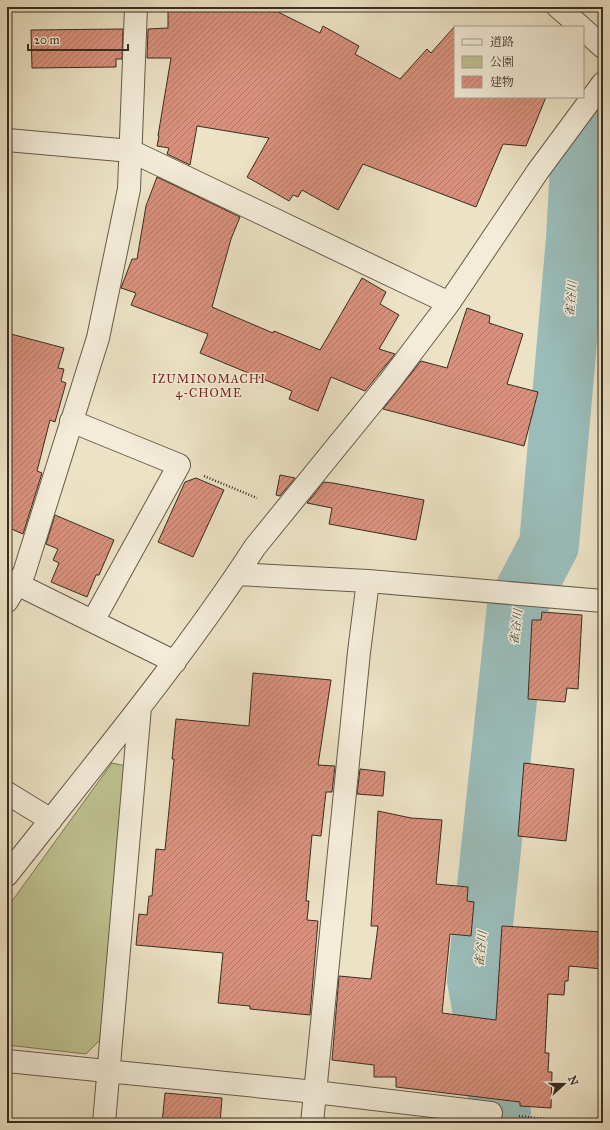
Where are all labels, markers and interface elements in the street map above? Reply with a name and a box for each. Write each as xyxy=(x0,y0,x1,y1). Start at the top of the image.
scale bar xyxy=(28,26,128,52)
legend xyxy=(454,26,584,98)
text: 20 m xyxy=(34,33,60,47)
text: 道路 xyxy=(490,35,514,49)
text: 公園 xyxy=(490,55,514,69)
text: 建物 xyxy=(490,75,514,89)
water label: 雀谷川 xyxy=(562,278,580,318)
district label: IZUMINOMACHI 4-CHOME xyxy=(152,372,266,400)
water label: 雀谷川 xyxy=(507,606,525,646)
water label: 雀谷川 xyxy=(472,928,490,968)
north arrow xyxy=(544,1064,584,1104)
text: N xyxy=(565,1074,581,1088)

